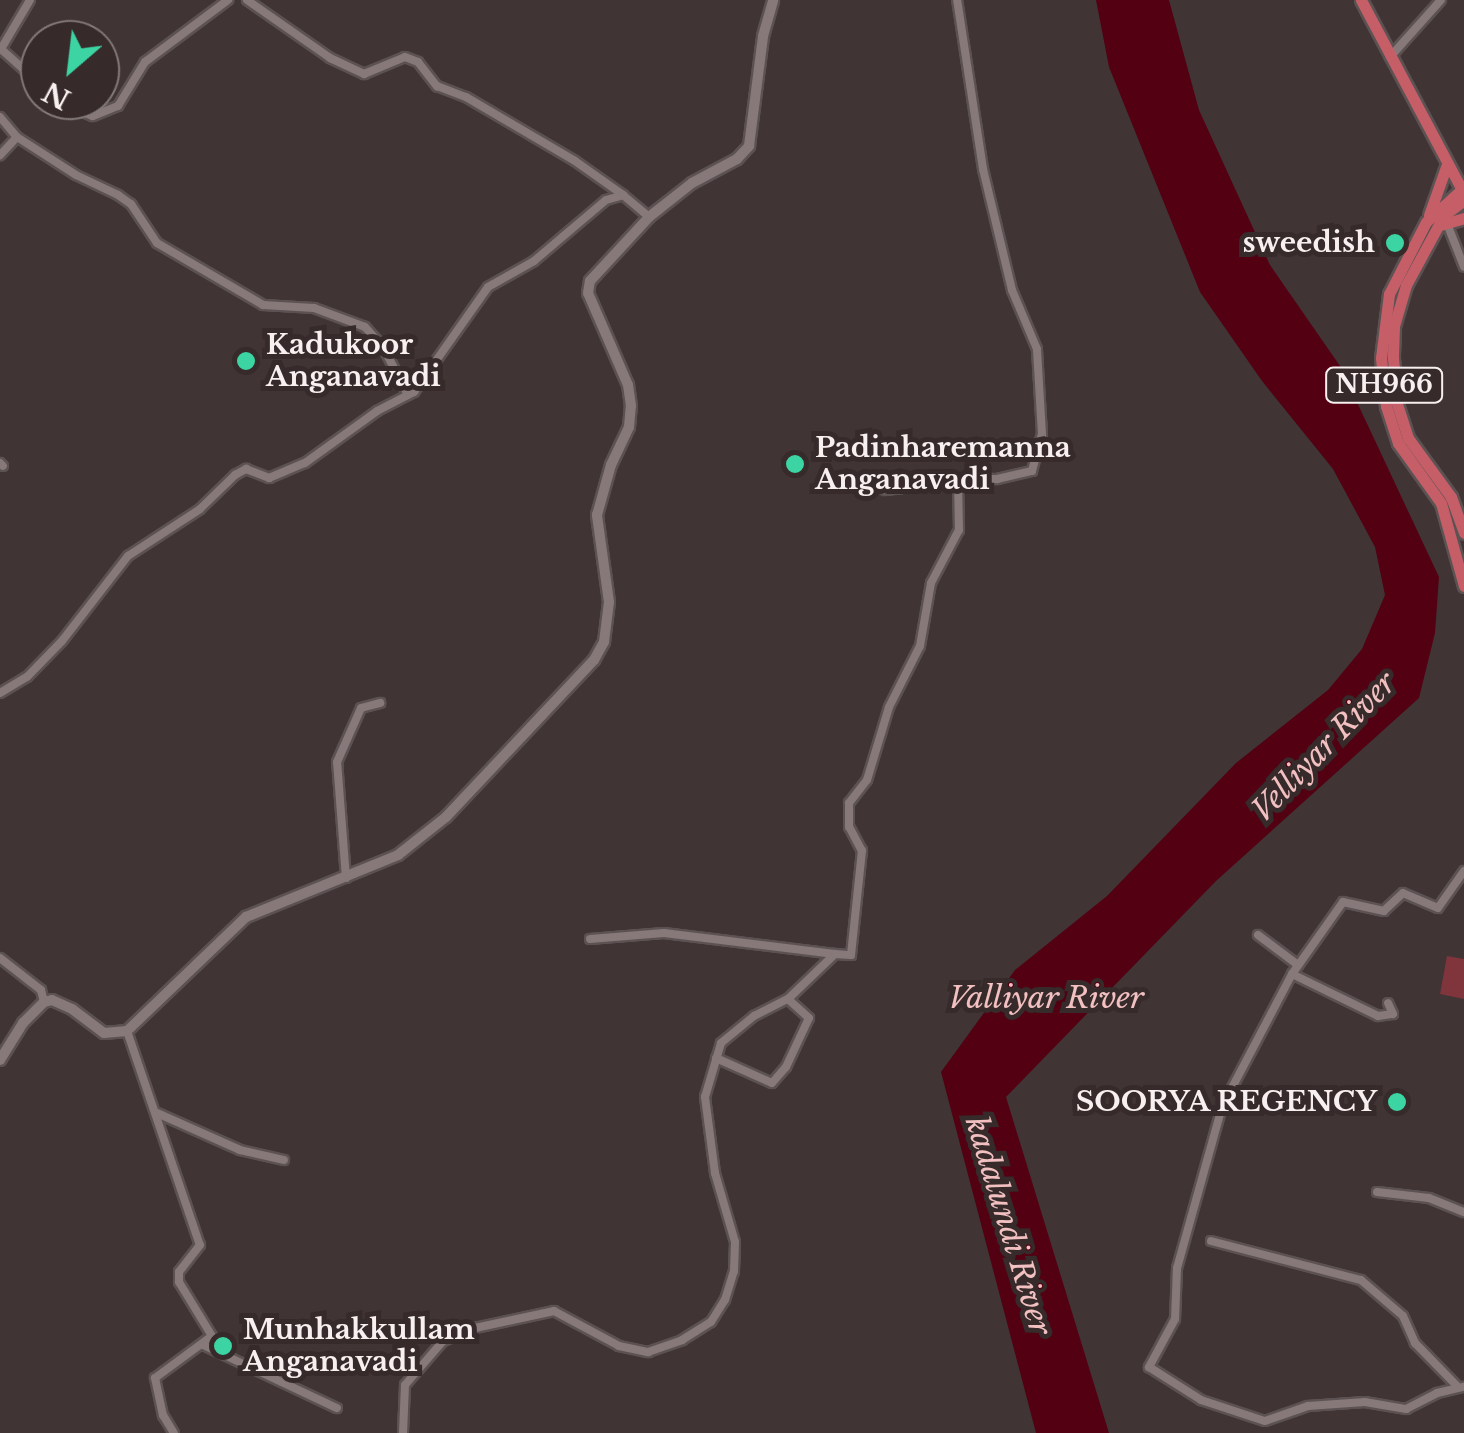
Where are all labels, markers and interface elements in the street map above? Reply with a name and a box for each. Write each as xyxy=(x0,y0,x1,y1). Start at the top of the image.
north arrow xyxy=(20,20,120,120)
text: N xyxy=(37,74,76,117)
place label: sweedish xyxy=(1242,226,1375,260)
marker: sweedish xyxy=(1384,232,1406,254)
place label: Kadukoor Anganavadi xyxy=(266,328,441,394)
marker: Kadukoor Anganavadi xyxy=(235,350,257,372)
road number: NH966 xyxy=(1324,365,1444,405)
place label: Padinharemanna Anganavadi xyxy=(815,431,1071,497)
marker: Padinharemanna Anganavadi xyxy=(784,453,806,475)
water label: Velliyar River xyxy=(1244,665,1404,829)
water label: Valliyar River xyxy=(948,980,1144,1016)
place label: SOORYA REGENCY xyxy=(1075,1085,1377,1119)
marker: SOORYA REGENCY xyxy=(1386,1091,1408,1113)
water label: kadalundi River xyxy=(958,1112,1058,1340)
place label: Munhakkullam Anganavadi xyxy=(243,1313,475,1379)
marker: Munhakkullam Anganavadi xyxy=(212,1335,234,1357)

